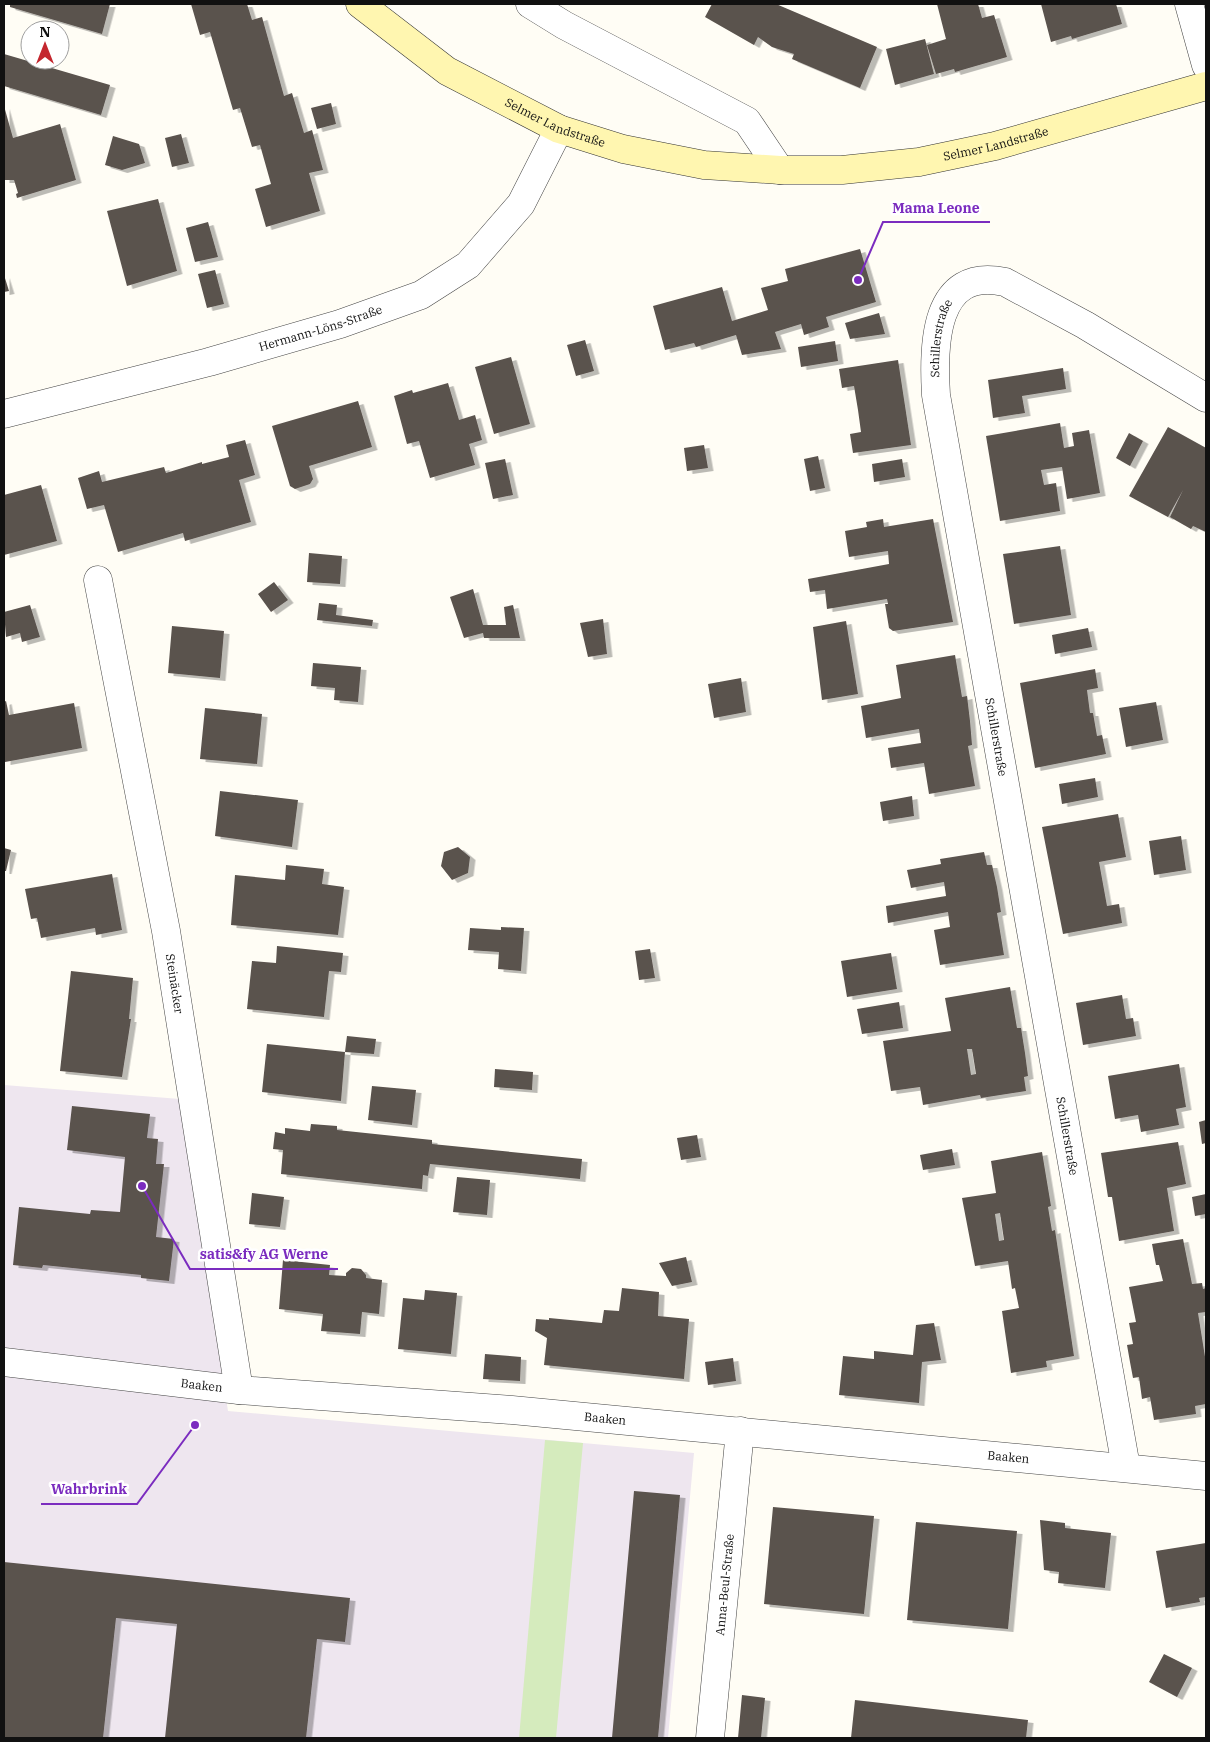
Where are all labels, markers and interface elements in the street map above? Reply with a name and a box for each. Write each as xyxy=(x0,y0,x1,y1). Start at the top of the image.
north arrow xyxy=(20,20,70,70)
text: N xyxy=(39,23,51,41)
street label: Selmer Landstraße xyxy=(503,94,607,150)
street label: Selmer Landstraße xyxy=(942,123,1050,164)
callout: Mama Leone xyxy=(883,193,990,222)
text: Mama Leone xyxy=(892,199,980,217)
street label: Schillerstraße xyxy=(927,296,955,378)
street label: Hermann-Löns-Straße xyxy=(257,302,384,354)
street label: Schillerstraße xyxy=(982,696,1011,777)
street label: Steinäcker xyxy=(163,953,187,1015)
street label: Schillerstraße xyxy=(1053,1095,1082,1176)
callout: satis&fy AG Werne xyxy=(190,1240,338,1269)
text: satis&fy AG Werne xyxy=(200,1245,328,1263)
street label: Baaken xyxy=(180,1375,224,1395)
street label: Baaken xyxy=(584,1409,627,1428)
street label: Baaken xyxy=(987,1447,1030,1466)
callout: Wahrbrink xyxy=(41,1475,137,1504)
text: Wahrbrink xyxy=(51,1480,127,1498)
street label: Anna-Beul-Straße xyxy=(712,1533,737,1636)

